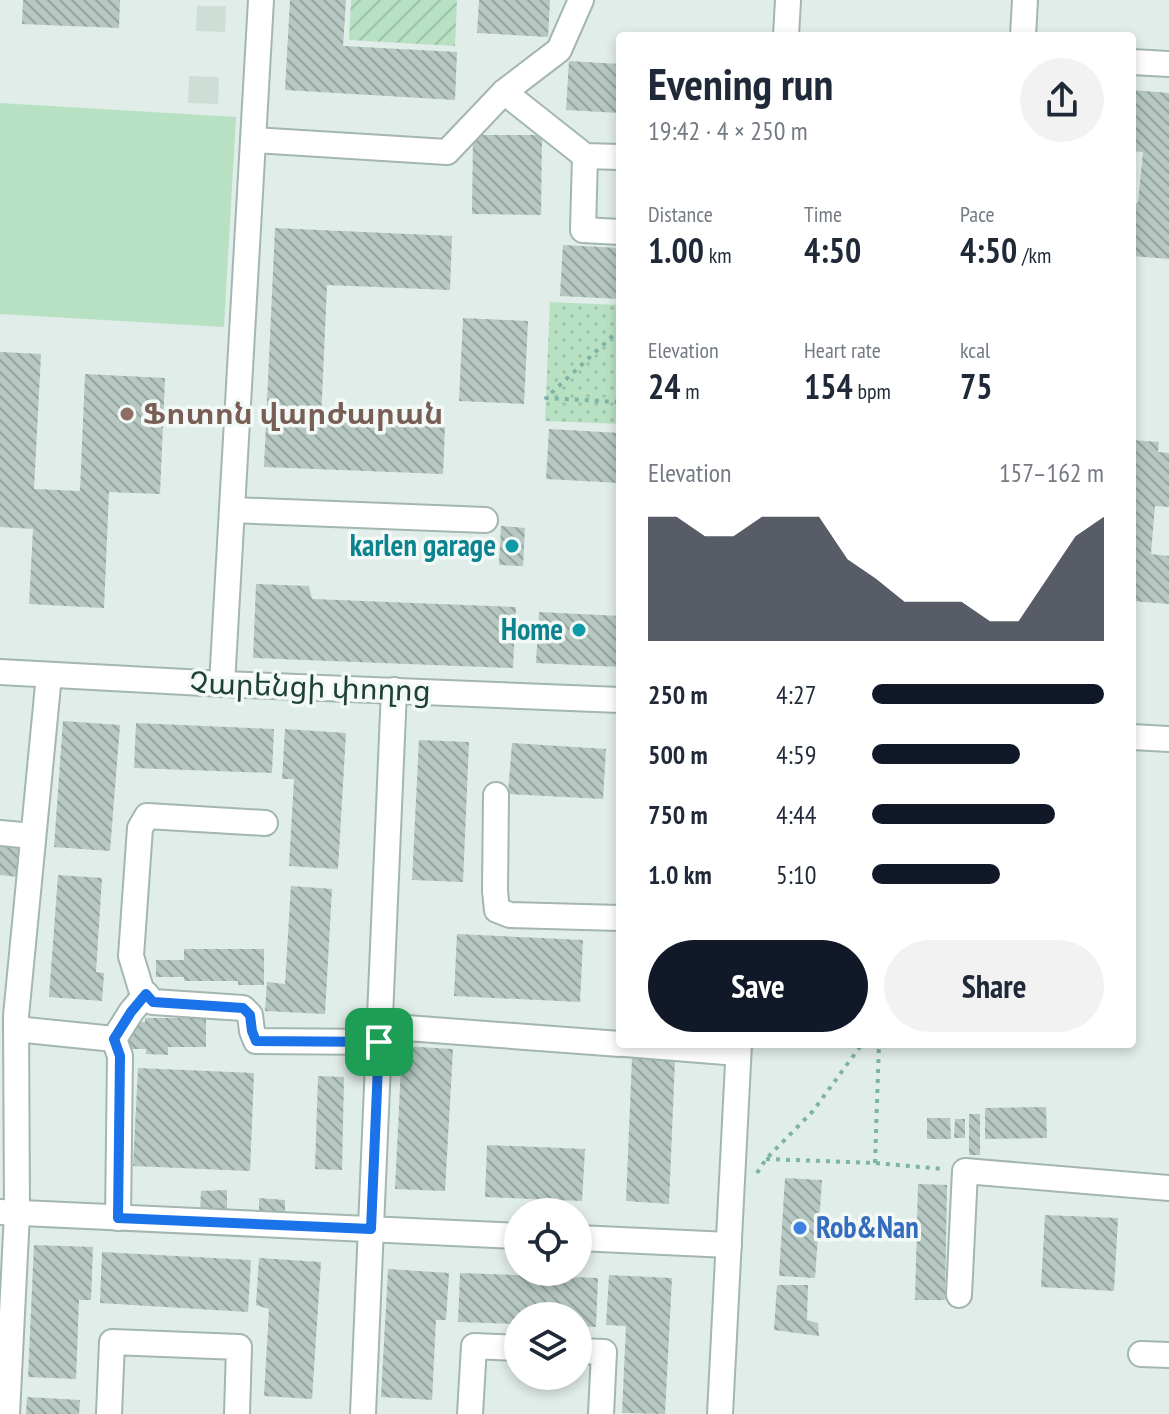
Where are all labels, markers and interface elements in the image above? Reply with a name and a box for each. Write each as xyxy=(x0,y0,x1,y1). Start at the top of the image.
text: Evening run xyxy=(648,55,833,112)
button: share xyxy=(1020,58,1104,142)
text: 19:42 · 4 × 250 m xyxy=(648,114,808,147)
text: Distance xyxy=(648,200,713,228)
text: Time xyxy=(804,200,842,228)
text: Pace xyxy=(960,200,995,228)
text: 1.00 xyxy=(648,228,704,272)
text: 4:50 xyxy=(804,228,861,272)
text: 4:50 xyxy=(960,228,1017,272)
text: km xyxy=(704,241,732,269)
text: /km xyxy=(1017,241,1051,269)
text: Elevation xyxy=(648,336,719,364)
text: Heart rate xyxy=(804,336,881,364)
text: kcal xyxy=(960,336,990,364)
text: 24 xyxy=(648,364,681,408)
text: 154 xyxy=(804,364,853,408)
text: 75 xyxy=(960,364,993,408)
text: m xyxy=(681,377,700,405)
text: bpm xyxy=(853,377,891,405)
place label: Ֆոտոն վարժարան xyxy=(143,393,443,432)
marker: Ֆոտոն վարժարան xyxy=(118,405,136,423)
text: Elevation xyxy=(648,456,731,489)
text: 157–162 m xyxy=(999,456,1104,489)
place label: karlen garage xyxy=(350,525,496,564)
marker: karlen garage xyxy=(503,537,521,555)
place label: Home xyxy=(501,609,563,648)
marker: Home xyxy=(570,621,588,639)
street label: Չարենցի փողոց xyxy=(189,662,431,709)
text: 250 m xyxy=(648,678,708,711)
text: 4:27 xyxy=(776,678,816,711)
text: 500 m xyxy=(648,738,708,771)
text: 4:59 xyxy=(776,738,816,771)
text: 750 m xyxy=(648,798,708,831)
text: 4:44 xyxy=(776,798,816,831)
text: 1.0 km xyxy=(648,858,712,891)
text: 5:10 xyxy=(776,858,816,891)
button: Save xyxy=(648,940,868,1032)
button: Share xyxy=(884,940,1104,1032)
pin xyxy=(345,1008,413,1076)
icon: arrive xyxy=(357,1020,401,1064)
map controls xyxy=(504,1198,592,1390)
button: locate xyxy=(504,1198,592,1286)
place label: Rob&Nan xyxy=(816,1207,919,1246)
marker: Rob&Nan xyxy=(791,1219,809,1237)
button: layers xyxy=(504,1302,592,1390)

